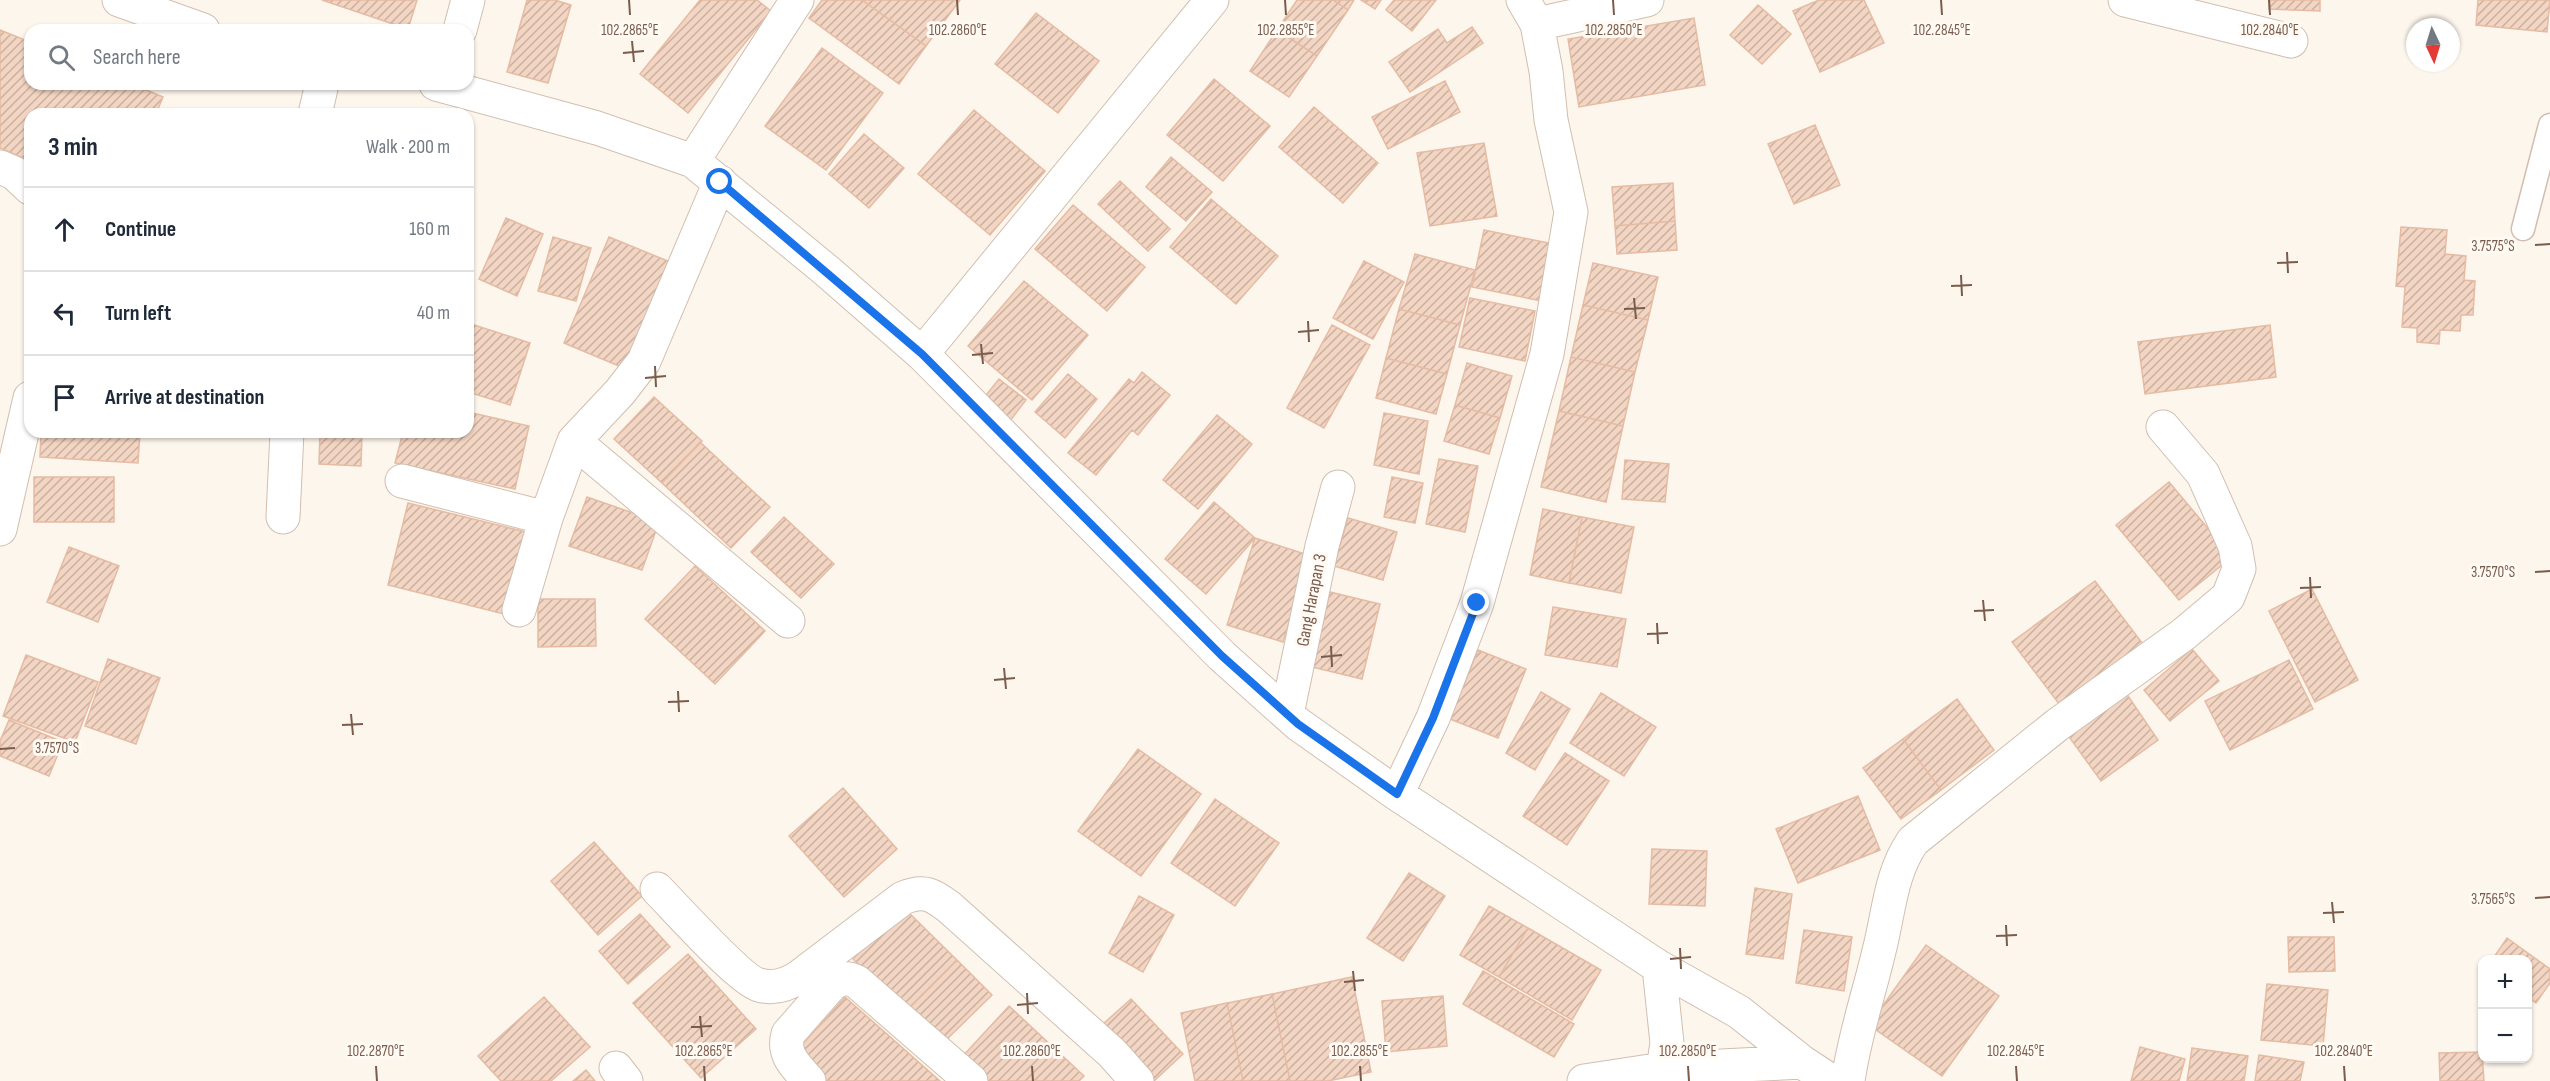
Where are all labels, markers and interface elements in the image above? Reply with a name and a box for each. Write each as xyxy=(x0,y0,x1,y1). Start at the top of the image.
north arrow xyxy=(2406,18,2460,72)
text: 102.2865°E xyxy=(601,21,659,40)
text: 102.2860°E xyxy=(929,21,987,40)
text: 102.2855°E xyxy=(1258,21,1314,40)
text: 102.2850°E xyxy=(1585,21,1643,40)
text: 102.2845°E xyxy=(1913,21,1971,40)
text: 102.2840°E xyxy=(2241,21,2299,40)
search box xyxy=(24,24,474,90)
icon: search xyxy=(45,41,78,74)
text: Search here xyxy=(93,44,180,71)
text: 3 min xyxy=(48,132,98,163)
text: Walk · 200 m xyxy=(366,135,450,159)
route start xyxy=(706,168,732,194)
icon: ahead xyxy=(48,213,81,246)
text: Continue xyxy=(105,216,176,243)
text: 160 m xyxy=(409,217,450,241)
text: 3.7575°S xyxy=(2471,237,2515,256)
icon: left xyxy=(48,297,81,330)
text: Turn left xyxy=(105,300,171,327)
text: 40 m xyxy=(417,301,450,325)
icon: arrive xyxy=(48,381,81,414)
text: Arrive at destination xyxy=(105,384,264,411)
street label: Gang Harapan 3 xyxy=(1292,552,1331,648)
text: 3.7570°S xyxy=(2471,563,2515,582)
route end xyxy=(1463,589,1489,615)
text: 3.7570°S xyxy=(35,739,79,758)
text: 3.7565°S xyxy=(2471,890,2515,909)
map controls xyxy=(2478,955,2532,1063)
button: + xyxy=(2478,955,2532,1009)
button: − xyxy=(2478,1009,2532,1063)
text: 102.2870°E xyxy=(347,1042,405,1061)
text: 102.2865°E xyxy=(675,1042,733,1061)
text: 102.2860°E xyxy=(1003,1042,1061,1061)
text: 102.2855°E xyxy=(1332,1042,1388,1061)
text: 102.2850°E xyxy=(1659,1042,1717,1061)
text: 102.2845°E xyxy=(1987,1042,2045,1061)
text: 102.2840°E xyxy=(2315,1042,2373,1061)

